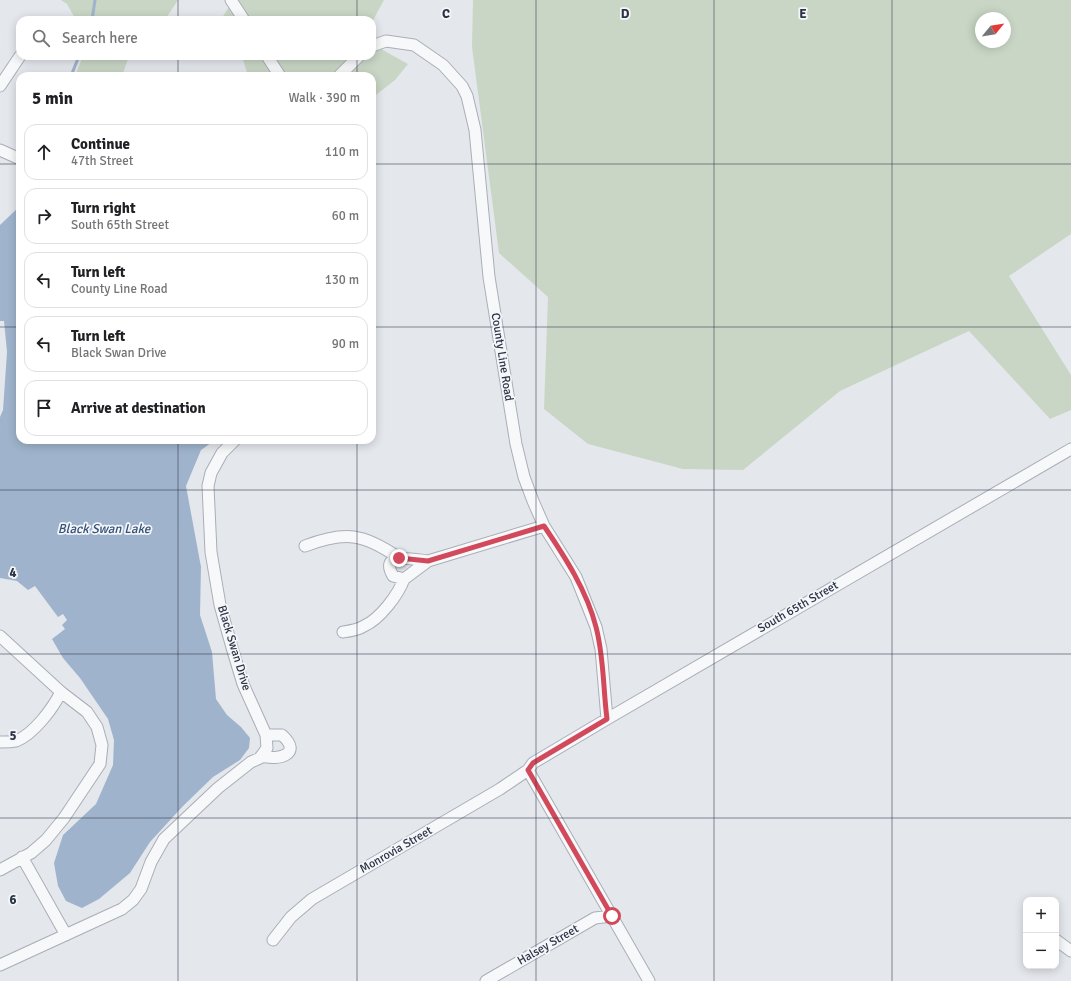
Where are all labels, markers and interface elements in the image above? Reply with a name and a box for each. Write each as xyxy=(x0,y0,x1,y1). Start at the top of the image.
text: C xyxy=(442,6,450,22)
text: D xyxy=(621,6,630,22)
text: E xyxy=(799,6,807,22)
north arrow xyxy=(975,12,1011,48)
search box xyxy=(16,16,376,60)
icon: search xyxy=(30,27,52,49)
text: Search here xyxy=(62,29,138,47)
text: 5 min xyxy=(32,88,73,109)
text: Walk · 390 m xyxy=(289,90,360,106)
text: Continue xyxy=(71,135,130,153)
icon: ahead xyxy=(33,141,55,163)
text: 110 m xyxy=(325,144,359,160)
text: 47th Street xyxy=(71,153,133,169)
text: Turn right xyxy=(71,199,136,217)
icon: right xyxy=(33,205,55,227)
text: 60 m xyxy=(332,208,359,224)
text: South 65th Street xyxy=(71,217,169,233)
text: Turn left xyxy=(71,263,125,281)
icon: left xyxy=(33,269,55,291)
text: 130 m xyxy=(325,272,359,288)
text: County Line Road xyxy=(71,281,168,297)
street label: County Line Road xyxy=(488,312,516,402)
text: Turn left xyxy=(71,327,125,345)
icon: left xyxy=(33,333,55,355)
text: 90 m xyxy=(332,336,359,352)
text: Black Swan Drive xyxy=(71,345,167,361)
icon: arrive xyxy=(33,397,55,419)
text: Arrive at destination xyxy=(71,399,206,417)
water label: Black Swan Lake xyxy=(58,521,152,537)
route end xyxy=(390,549,408,567)
text: 4 xyxy=(9,565,17,581)
street label: South 65th Street xyxy=(755,578,841,636)
street label: Black Swan Drive xyxy=(214,604,254,692)
text: 5 xyxy=(9,728,17,744)
street label: Monrovia Street xyxy=(357,823,435,877)
text: 6 xyxy=(9,892,17,908)
map controls xyxy=(1023,897,1059,969)
button: + xyxy=(1023,897,1059,933)
route start xyxy=(603,907,621,925)
street label: Halsey Street xyxy=(515,921,581,969)
button: − xyxy=(1023,933,1059,969)

